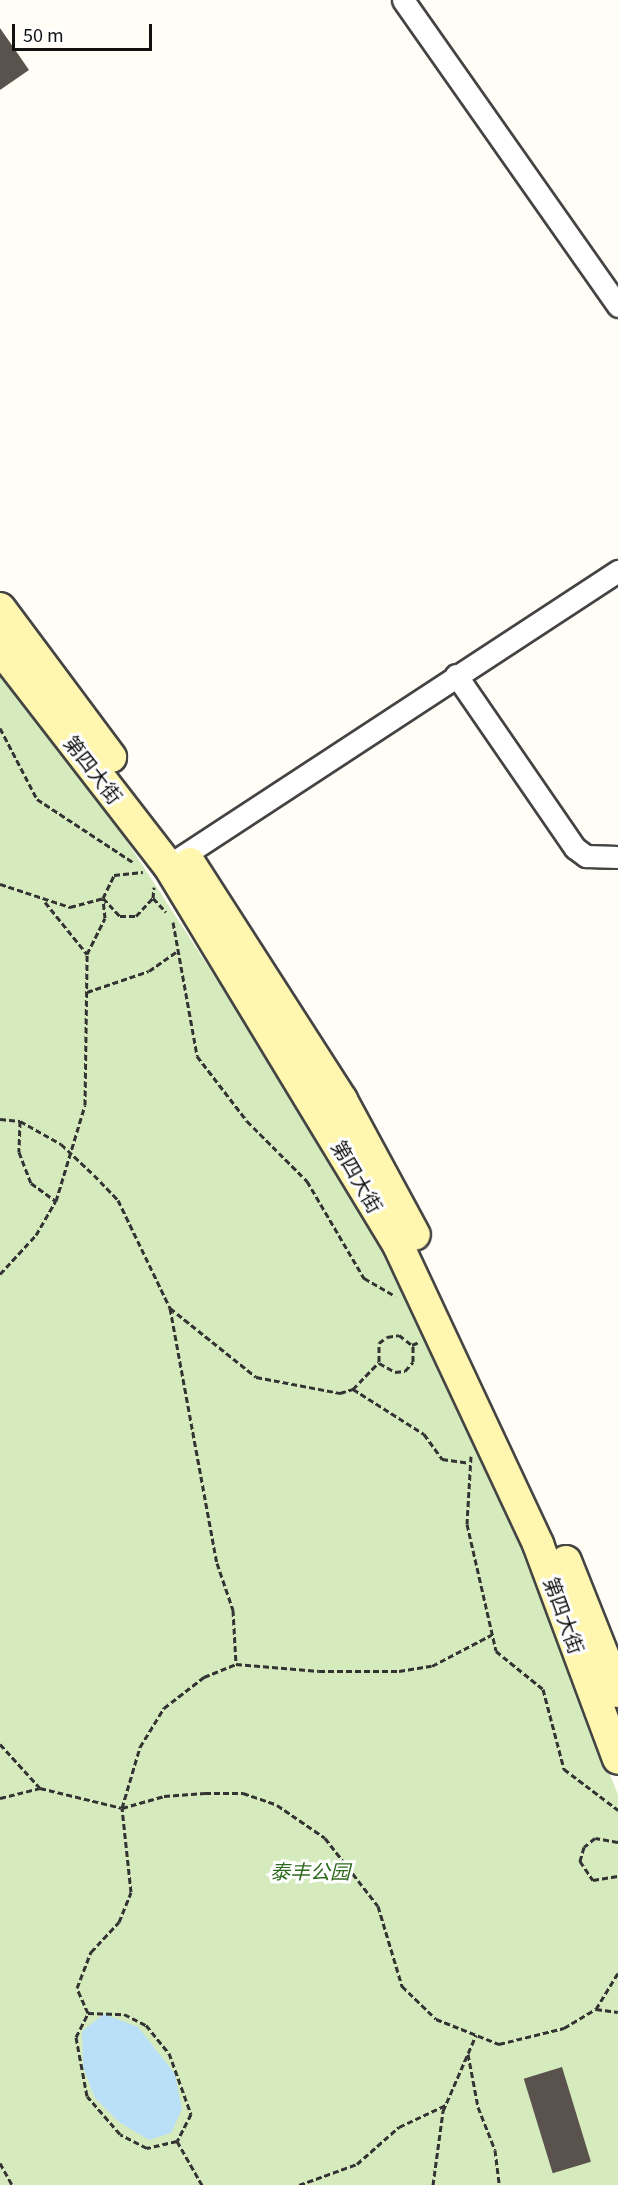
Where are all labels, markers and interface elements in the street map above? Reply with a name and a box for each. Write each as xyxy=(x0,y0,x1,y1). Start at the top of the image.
scale bar xyxy=(15,12,154,50)
text: 50 m xyxy=(23,21,64,47)
street label: 第四大街 xyxy=(60,730,128,808)
street label: 第四大街 xyxy=(328,1135,388,1217)
street label: 第四大街 xyxy=(540,1573,590,1657)
park label: 泰丰公园 xyxy=(270,1858,350,1882)

